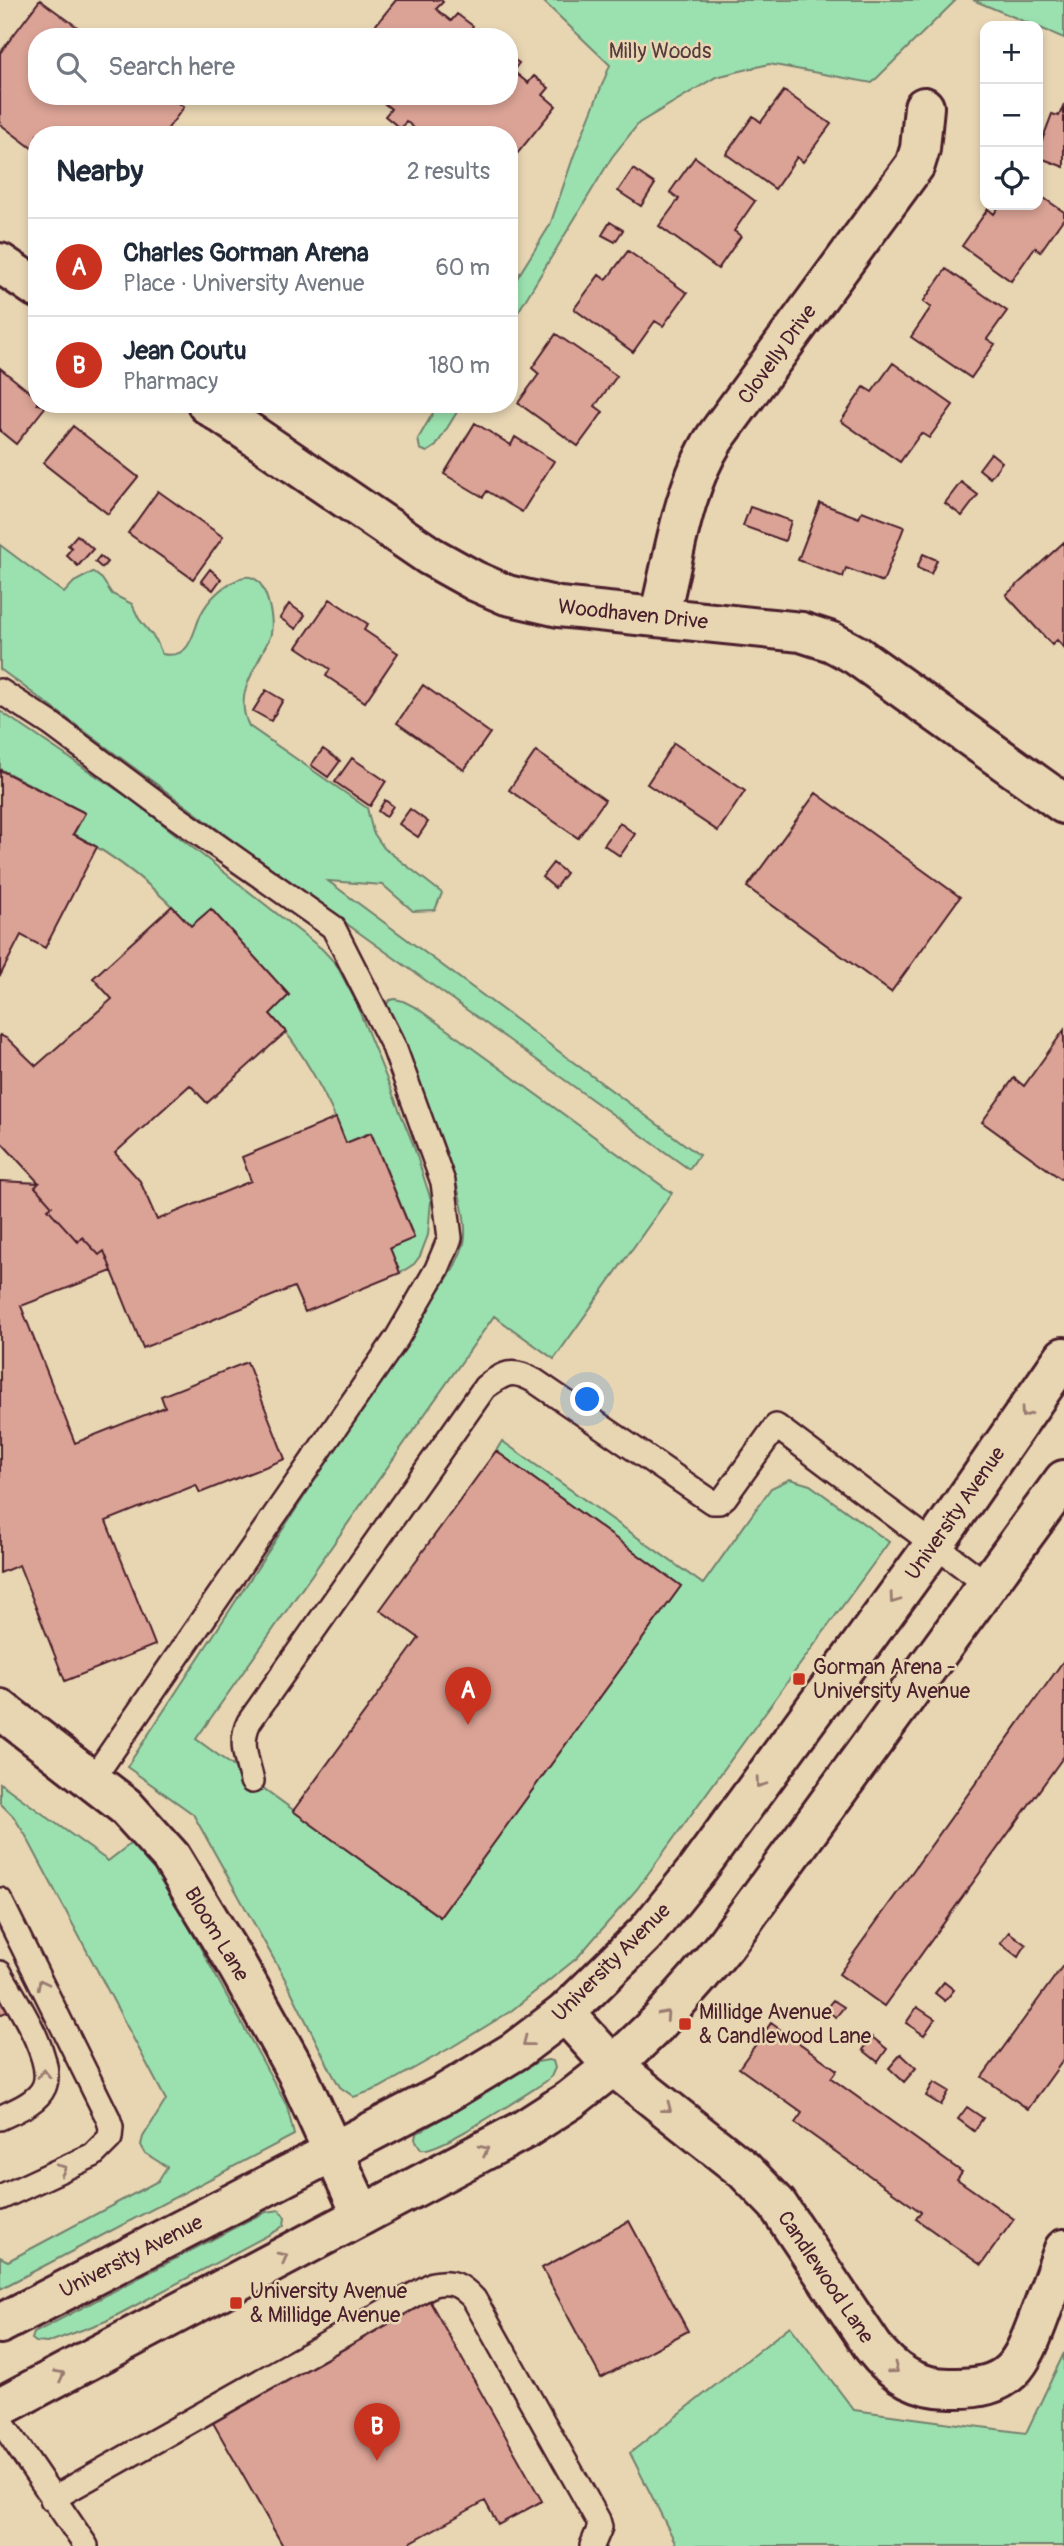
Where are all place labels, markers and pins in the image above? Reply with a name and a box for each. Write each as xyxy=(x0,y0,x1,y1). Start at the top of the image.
place label: Gorman Arena - University Avenue xyxy=(813,1654,971,1705)
pin: A xyxy=(445,1667,491,1725)
marker: Gorman Arena - University Avenue xyxy=(791,1671,807,1687)
place label: Millidge Avenue & Candlewood Lane xyxy=(699,1999,872,2050)
marker: Millidge Avenue & Candlewood Lane xyxy=(677,2016,693,2032)
place label: University Avenue & Millidge Avenue xyxy=(250,2278,408,2329)
marker: University Avenue & Millidge Avenue xyxy=(228,2295,244,2311)
pin: B xyxy=(354,2403,400,2461)

